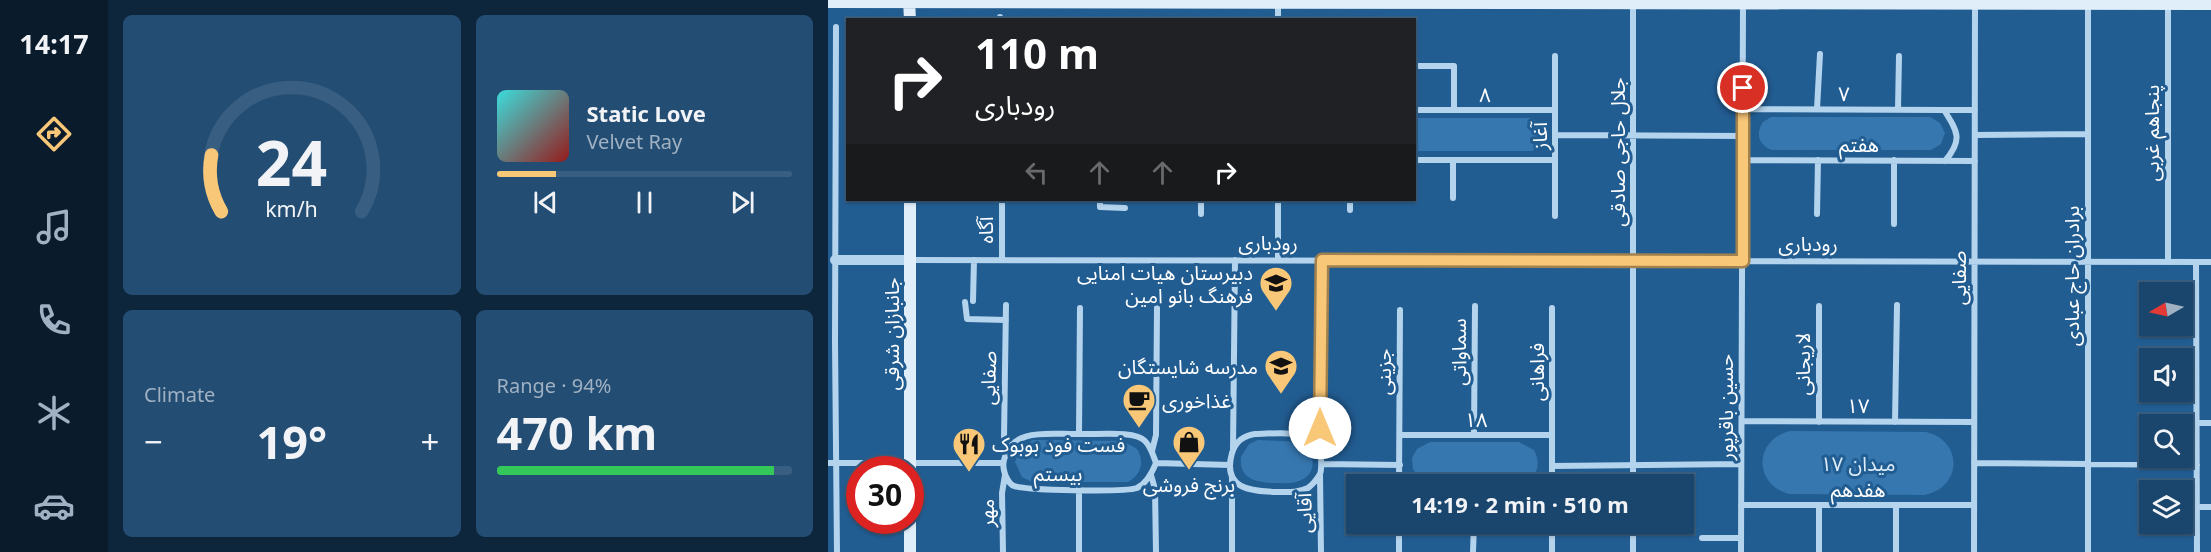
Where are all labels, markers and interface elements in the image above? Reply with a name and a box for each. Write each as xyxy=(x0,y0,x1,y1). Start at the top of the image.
text: 110 m xyxy=(975,24,1099,81)
text: 14:17 xyxy=(19,25,89,62)
icon: right xyxy=(876,42,954,120)
pin xyxy=(1717,62,1768,113)
icon: arrive xyxy=(1726,71,1759,104)
street label: جلال حاجی صادقی xyxy=(1604,77,1631,227)
street label: ۷ xyxy=(1838,80,1850,107)
street label: ۸ xyxy=(1479,81,1491,108)
street label: پنجاهم غربی xyxy=(2138,85,2167,181)
text: رودباری xyxy=(975,86,1055,123)
text: Static Love xyxy=(587,98,706,128)
icon: directions xyxy=(33,113,75,155)
text: 24 xyxy=(256,119,327,204)
street label: آغاز xyxy=(1526,121,1553,151)
text: Velvet Ray xyxy=(587,128,682,155)
street label: هفتم xyxy=(1839,131,1879,160)
icon: left xyxy=(1020,156,1053,189)
icon: ahead xyxy=(1083,156,1116,189)
icon: ahead xyxy=(1146,156,1179,189)
icon: right xyxy=(1209,156,1242,189)
icon: previous xyxy=(529,186,562,219)
icon: pause xyxy=(628,186,661,219)
icon: next xyxy=(726,186,759,219)
text: km/h xyxy=(265,194,318,223)
icon: music xyxy=(33,206,75,248)
street label: برادران حاج عبادی xyxy=(2058,206,2087,346)
street label: آگاه xyxy=(972,215,999,243)
street label: رودباری xyxy=(1238,229,1298,256)
street label: رودباری xyxy=(1778,230,1838,257)
street label: صفایی xyxy=(1945,251,1972,305)
place label: دبیرستان هیات امنایی فرهنگ بانو امین xyxy=(1077,259,1253,309)
school or university icon: دبیرستان هیات امنایی فرهنگ بانو امین xyxy=(1258,265,1294,312)
street label: جانبازان شرقی xyxy=(878,278,905,390)
north arrow xyxy=(2139,282,2193,336)
map controls xyxy=(2139,282,2193,534)
icon: phone xyxy=(33,299,75,341)
street label: سماواتی xyxy=(1445,318,1472,386)
street label: لاریجانی xyxy=(1789,332,1816,396)
street label: فراهانی xyxy=(1523,343,1550,401)
school or university icon: مدرسه شایستگان xyxy=(1263,348,1299,395)
button: sound xyxy=(2139,348,2193,402)
street label: جزینی xyxy=(1370,349,1397,395)
street label: صفایی xyxy=(974,351,1002,405)
place label: مدرسه شایستگان xyxy=(1118,353,1258,380)
street label: حسین باقرپور xyxy=(1712,354,1739,461)
text: Range · 94% xyxy=(497,372,611,399)
text: Climate xyxy=(144,381,215,408)
cafe icon: غذاخوری xyxy=(1121,382,1157,429)
place label: غذاخوری xyxy=(1162,387,1231,414)
icon: climate xyxy=(33,392,75,434)
street label: ۱۷ xyxy=(1847,392,1870,419)
position arrow xyxy=(1288,396,1352,460)
text: 470 km xyxy=(497,402,657,463)
street label: ۱۸ xyxy=(1465,406,1488,433)
text: 19° xyxy=(256,411,327,472)
button: search xyxy=(2139,414,2193,468)
text: − xyxy=(144,419,163,464)
text: + xyxy=(421,419,440,464)
shop icon: برنج فروشی xyxy=(1171,424,1207,471)
restaurant icon: فست فود بوبوک xyxy=(951,426,987,473)
place label: فست فود بوبوک xyxy=(992,431,1125,458)
park label: میدان ۱۷ xyxy=(1820,450,1896,477)
speed limit sign: 30 xyxy=(846,456,924,534)
street label: بیستم xyxy=(1034,460,1082,489)
place label: برنج فروشی xyxy=(1143,471,1235,500)
street label: هفدهم xyxy=(1831,476,1885,505)
button: layers xyxy=(2139,480,2193,534)
icon: car xyxy=(33,485,75,527)
text: 14:19 · 2 min · 510 m xyxy=(1411,489,1629,519)
street label: آقایی xyxy=(1290,492,1318,533)
street label: مهر xyxy=(973,499,1000,528)

